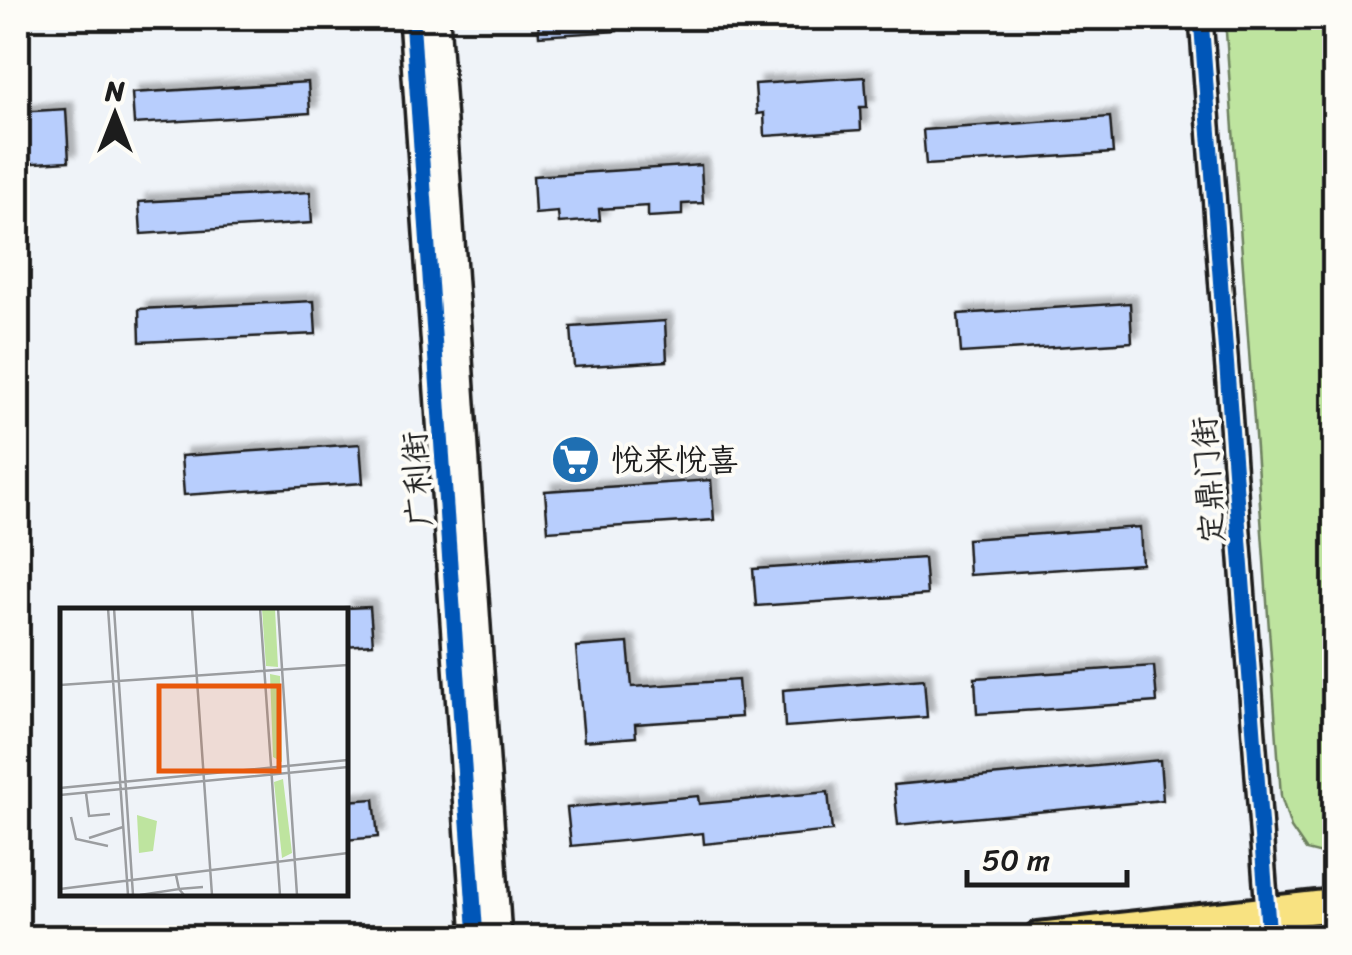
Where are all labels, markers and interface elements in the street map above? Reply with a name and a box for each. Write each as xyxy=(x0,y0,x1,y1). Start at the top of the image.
north arrow xyxy=(65,65,165,165)
text: N xyxy=(104,66,125,115)
street label: 定鼎门街 xyxy=(1175,414,1241,546)
street label: 广利街 xyxy=(385,429,449,529)
place label: 悦来悦喜 xyxy=(611,432,739,489)
supermarket icon: 悦来悦喜 xyxy=(550,434,602,486)
inset map xyxy=(60,608,348,895)
scale bar xyxy=(967,825,1127,887)
text: 50 m xyxy=(982,833,1050,887)

